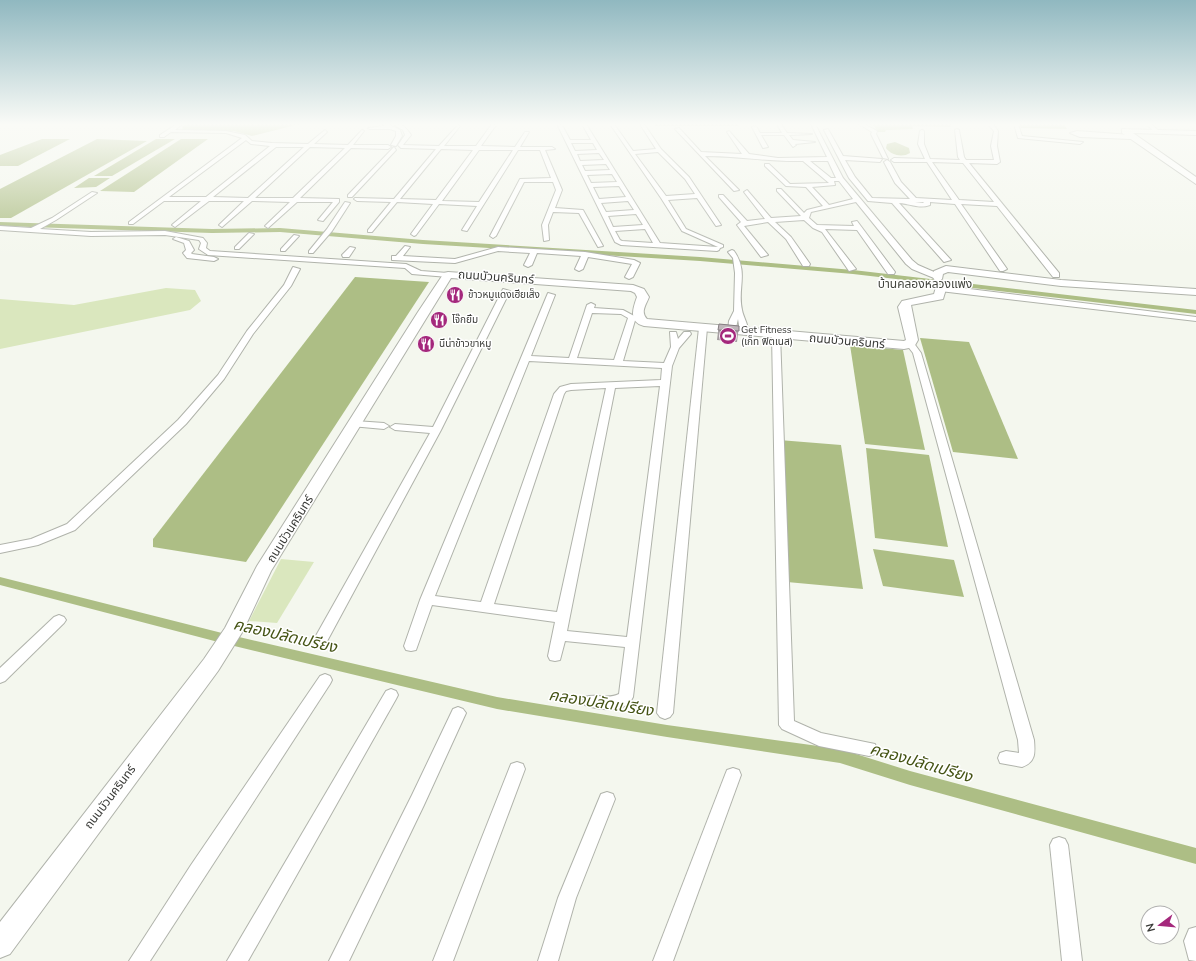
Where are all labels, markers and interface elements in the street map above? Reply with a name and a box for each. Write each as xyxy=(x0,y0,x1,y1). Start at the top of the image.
street label: ถนนบัวนครินทร์ xyxy=(457,266,535,288)
district label: บ้านคลองหลวงแพ่ง xyxy=(878,276,972,292)
restaurant icon: ข้าวหมูแดงเฮียเส็ง xyxy=(445,285,465,305)
place label: ข้าวหมูแดงเฮียเส็ง xyxy=(468,288,540,302)
restaurant icon: โจ๊กยิ้ม xyxy=(429,310,449,330)
place label: โจ๊กยิ้ม xyxy=(452,313,478,327)
place label: Get Fitness (เก็ท ฟิตเนส) xyxy=(741,323,793,349)
sports icon: Get Fitness (เก็ท ฟิตเนส) xyxy=(718,326,738,346)
street label: ถนนบัวนครินทร์ xyxy=(808,330,886,352)
restaurant icon: นีน่าข้าวขาหมู xyxy=(416,334,436,354)
place label: นีน่าข้าวขาหมู xyxy=(439,337,491,351)
street label: ถนนบัวนครินทร์ xyxy=(263,492,317,566)
water label: คลองปลัดเปรียง xyxy=(231,613,340,659)
water label: คลองปลัดเปรียง xyxy=(547,684,656,722)
water label: คลองปลัดเปรียง xyxy=(867,738,976,789)
street label: ถนนบัวนครินทร์ xyxy=(81,761,140,832)
north arrow xyxy=(1140,905,1180,945)
text: N xyxy=(1143,922,1159,934)

